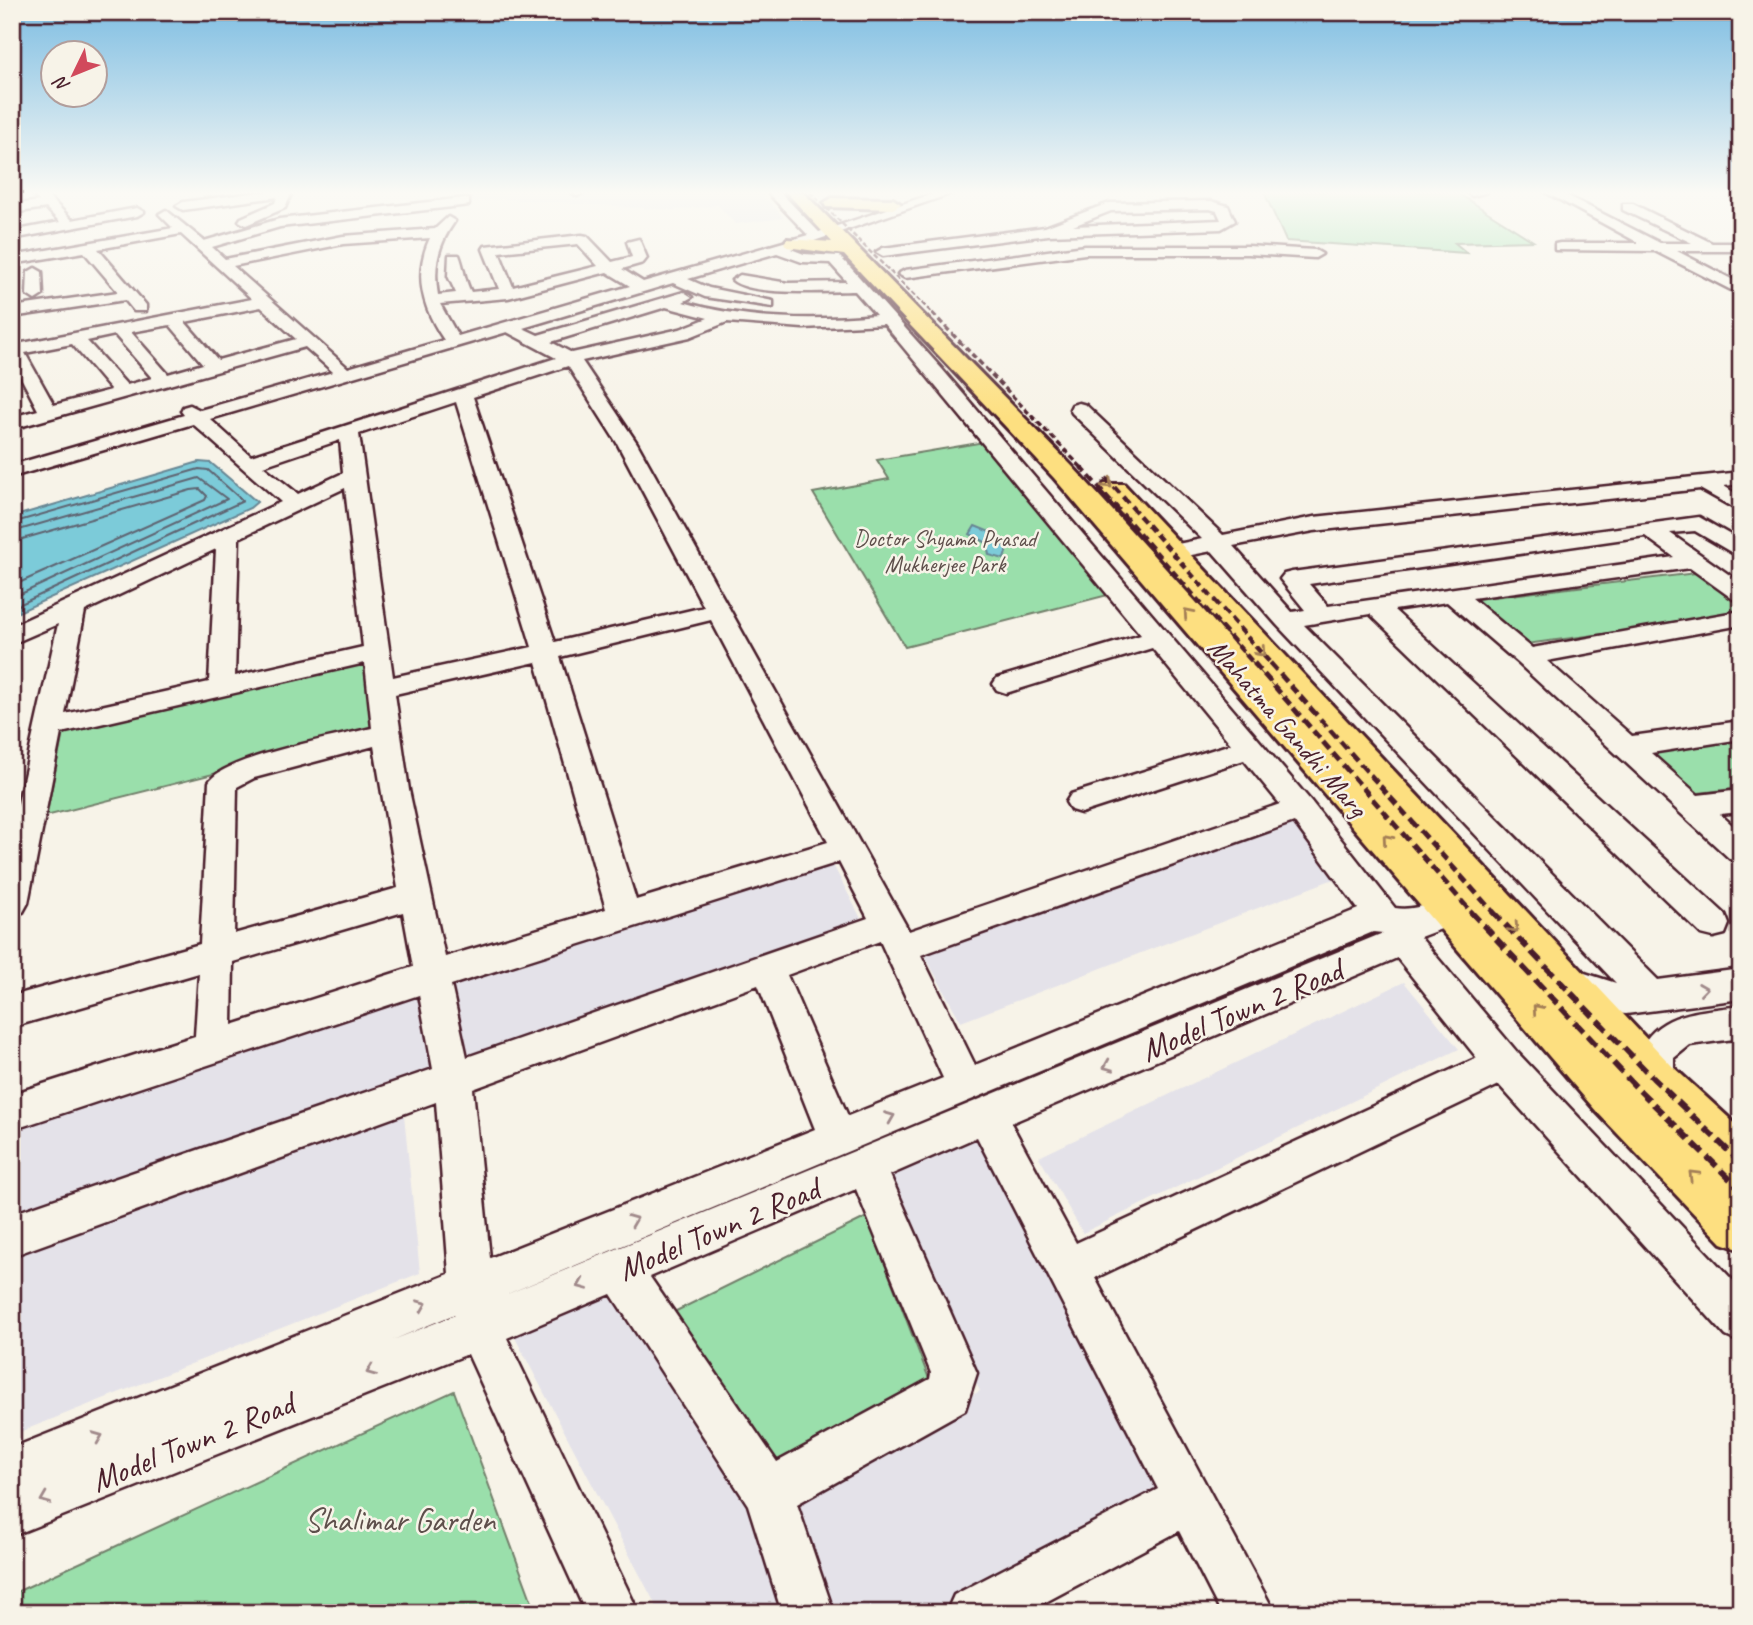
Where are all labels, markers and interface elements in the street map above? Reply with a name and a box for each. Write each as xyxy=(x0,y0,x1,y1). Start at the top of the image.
north arrow xyxy=(38,38,108,108)
text: N xyxy=(47,70,75,97)
one-way arrow xyxy=(1099,476,1112,489)
park label: Doctor Shyama Prasad Mukherjee Park xyxy=(854,524,1039,579)
one-way arrow xyxy=(1184,608,1196,621)
street label: Mahatma Gandhi Marg xyxy=(1200,631,1376,826)
one-way arrow xyxy=(1253,643,1266,656)
one-way arrow xyxy=(1383,834,1395,847)
one-way arrow xyxy=(1506,920,1519,933)
street label: Model Town 2 Road xyxy=(1134,947,1353,1071)
one-way arrow xyxy=(1697,982,1709,997)
one-way arrow xyxy=(1533,1004,1545,1017)
one-way arrow xyxy=(1103,1057,1115,1071)
one-way arrow xyxy=(883,1111,895,1125)
street label: Model Town 2 Road xyxy=(611,1166,830,1290)
one-way arrow xyxy=(1688,1171,1701,1184)
one-way arrow xyxy=(626,1214,639,1228)
one-way arrow xyxy=(576,1277,588,1291)
one-way arrow xyxy=(416,1300,428,1314)
one-way arrow xyxy=(365,1362,377,1376)
street label: Model Town 2 Road xyxy=(85,1380,304,1502)
one-way arrow xyxy=(91,1432,103,1446)
one-way arrow xyxy=(40,1491,52,1505)
park label: Shalimar Garden xyxy=(305,1499,497,1541)

